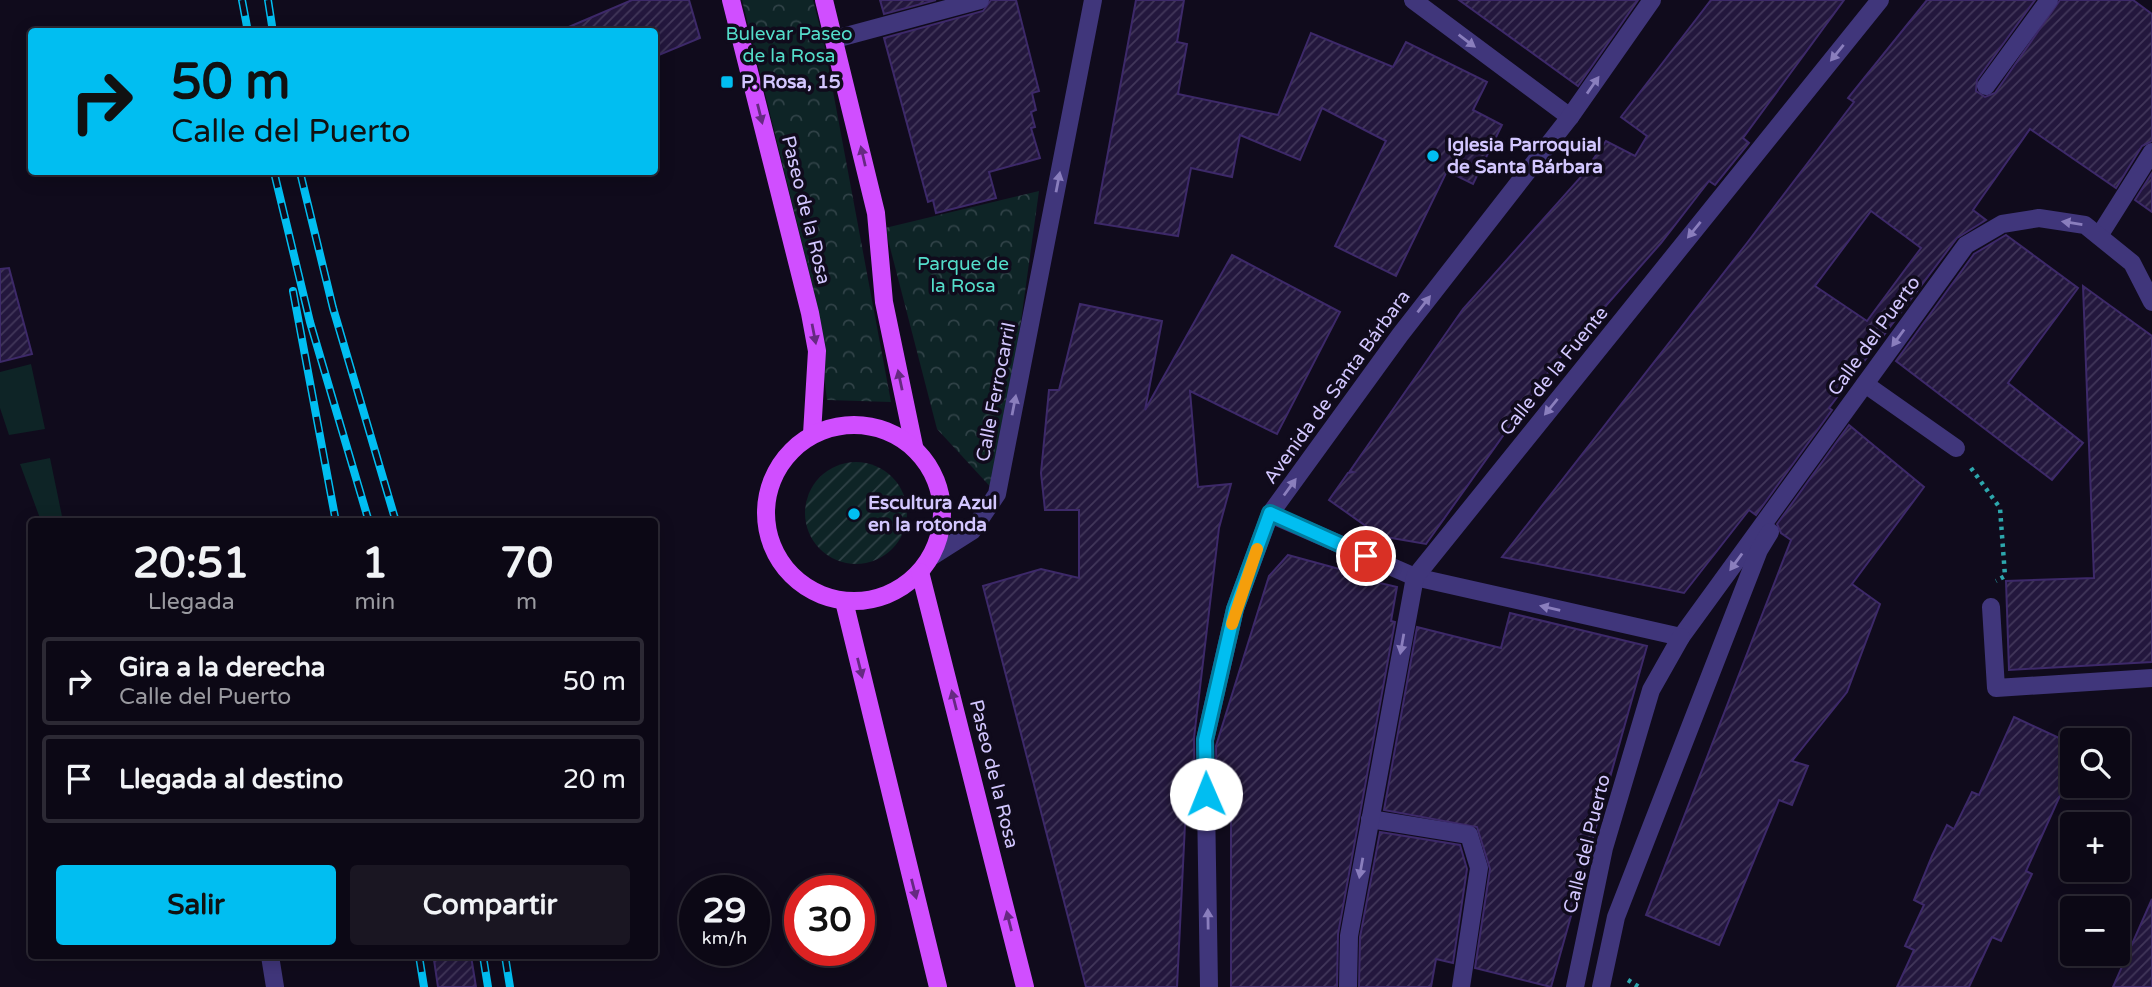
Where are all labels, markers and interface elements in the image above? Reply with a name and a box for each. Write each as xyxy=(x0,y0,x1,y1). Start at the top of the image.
park label: Bulevar Paseo de la Rosa xyxy=(725,23,853,67)
one-way arrow xyxy=(1458,33,1476,48)
one-way arrow xyxy=(1830,45,1845,62)
text: 50 m xyxy=(171,53,290,112)
icon: right xyxy=(56,56,147,147)
place label: P. Rosa, 15 xyxy=(741,71,841,93)
marker: P. Rosa, 15 xyxy=(719,74,735,90)
one-way arrow xyxy=(1586,76,1600,94)
one-way arrow xyxy=(755,103,766,125)
text: Calle del Puerto xyxy=(171,113,411,151)
street label: Paseo de la Rosa xyxy=(777,133,835,287)
place label: Iglesia Parroquial de Santa Bárbara xyxy=(1447,134,1603,178)
one-way arrow xyxy=(857,144,868,166)
marker: Iglesia Parroquial de Santa Bárbara xyxy=(1425,148,1441,164)
one-way arrow xyxy=(1052,171,1063,193)
one-way arrow xyxy=(2061,217,2083,228)
one-way arrow xyxy=(1687,221,1702,239)
park label: Parque de la Rosa xyxy=(917,253,1009,297)
street label: Calle del Puerto xyxy=(1823,272,1925,400)
street label: Avenida de Santa Bárbara xyxy=(1259,286,1415,488)
one-way arrow xyxy=(1417,295,1432,313)
street label: Calle de la Fuente xyxy=(1495,302,1613,440)
street label: Calle Ferrocarril xyxy=(972,321,1020,463)
one-way arrow xyxy=(809,323,820,345)
one-way arrow xyxy=(1892,329,1906,347)
one-way arrow xyxy=(894,369,905,391)
one-way arrow xyxy=(1009,394,1020,416)
one-way arrow xyxy=(1544,398,1559,416)
one-way arrow xyxy=(1282,478,1296,496)
place label: Escultura Azul en la rotonda xyxy=(868,492,997,536)
marker: Escultura Azul en la rotonda xyxy=(846,506,862,522)
pin xyxy=(1336,526,1396,586)
icon: arrive xyxy=(1347,537,1385,575)
text: 20:51 xyxy=(133,538,249,589)
text: 1 xyxy=(362,538,388,589)
text: 70 xyxy=(500,538,553,589)
one-way arrow xyxy=(1728,552,1743,570)
text: Llegada xyxy=(148,588,235,616)
text: min xyxy=(354,588,395,616)
text: m xyxy=(516,588,537,616)
one-way arrow xyxy=(1539,602,1561,613)
one-way arrow xyxy=(1396,633,1407,655)
text: Gira a la derecha xyxy=(119,652,325,683)
one-way arrow xyxy=(855,657,866,679)
icon: right xyxy=(60,662,98,700)
text: 50 m xyxy=(563,666,626,697)
text: Calle del Puerto xyxy=(119,683,291,711)
one-way arrow xyxy=(948,689,959,711)
street label: Paseo de la Rosa xyxy=(965,697,1023,851)
map controls xyxy=(2060,728,2130,966)
button: search xyxy=(2060,728,2130,798)
position arrow xyxy=(1169,757,1243,831)
icon: arrive xyxy=(60,760,98,798)
text: Llegada al destino xyxy=(119,764,343,795)
text: 20 m xyxy=(563,764,626,795)
street label: Calle del Puerto xyxy=(1559,772,1615,916)
button: + xyxy=(2060,812,2130,882)
one-way arrow xyxy=(1355,857,1366,879)
button: Salir xyxy=(56,865,336,945)
button: Compartir xyxy=(350,865,630,945)
speed limit sign: 30 xyxy=(784,875,875,966)
one-way arrow xyxy=(909,878,920,900)
text: 29 xyxy=(703,890,746,932)
button: − xyxy=(2060,896,2130,966)
one-way arrow xyxy=(1202,908,1214,930)
one-way arrow xyxy=(1003,910,1014,932)
text: km/h xyxy=(702,927,747,949)

